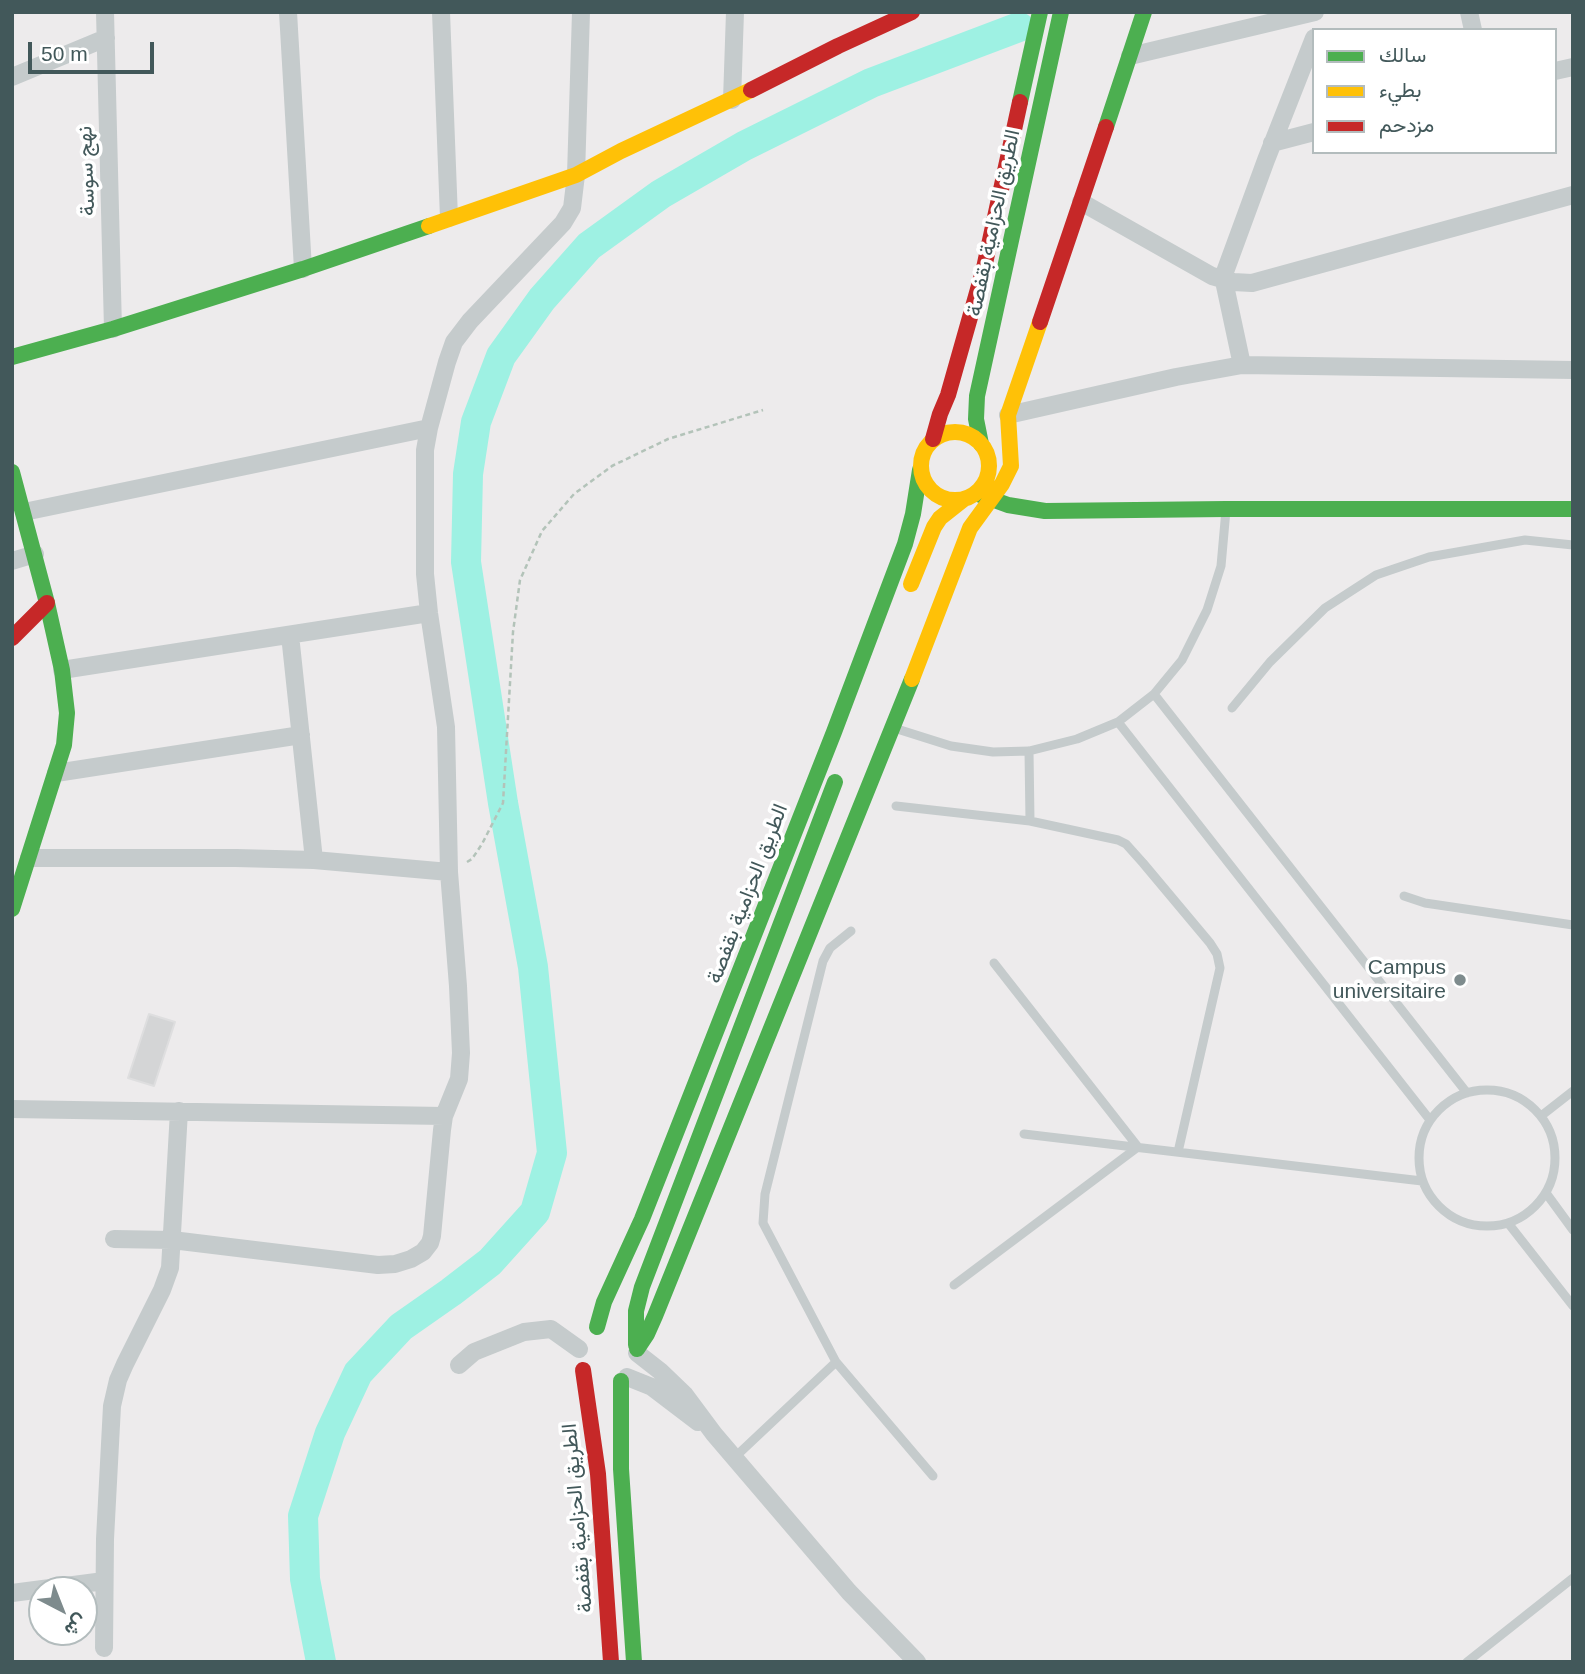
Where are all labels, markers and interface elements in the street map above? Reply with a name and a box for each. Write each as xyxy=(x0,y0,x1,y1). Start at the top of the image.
scale bar xyxy=(32,28,158,72)
legend xyxy=(1312,28,1557,154)
text: 50 m xyxy=(41,42,88,65)
text: سالك xyxy=(1379,43,1426,66)
text: بطيء xyxy=(1379,78,1422,101)
text: مزدحم xyxy=(1379,113,1434,136)
street label: نهج سوسة xyxy=(73,126,101,216)
street label: الطريق الحزامية بقفصة xyxy=(962,127,1026,319)
street label: الطريق الحزامية بقفصة xyxy=(702,801,794,987)
place label: Campus universitaire xyxy=(1333,955,1446,1005)
marker: Campus universitaire xyxy=(1452,972,1468,988)
street label: الطريق الحزامية بقفصة xyxy=(557,1422,599,1614)
north arrow xyxy=(28,1576,98,1646)
text: ش xyxy=(61,1610,92,1641)

